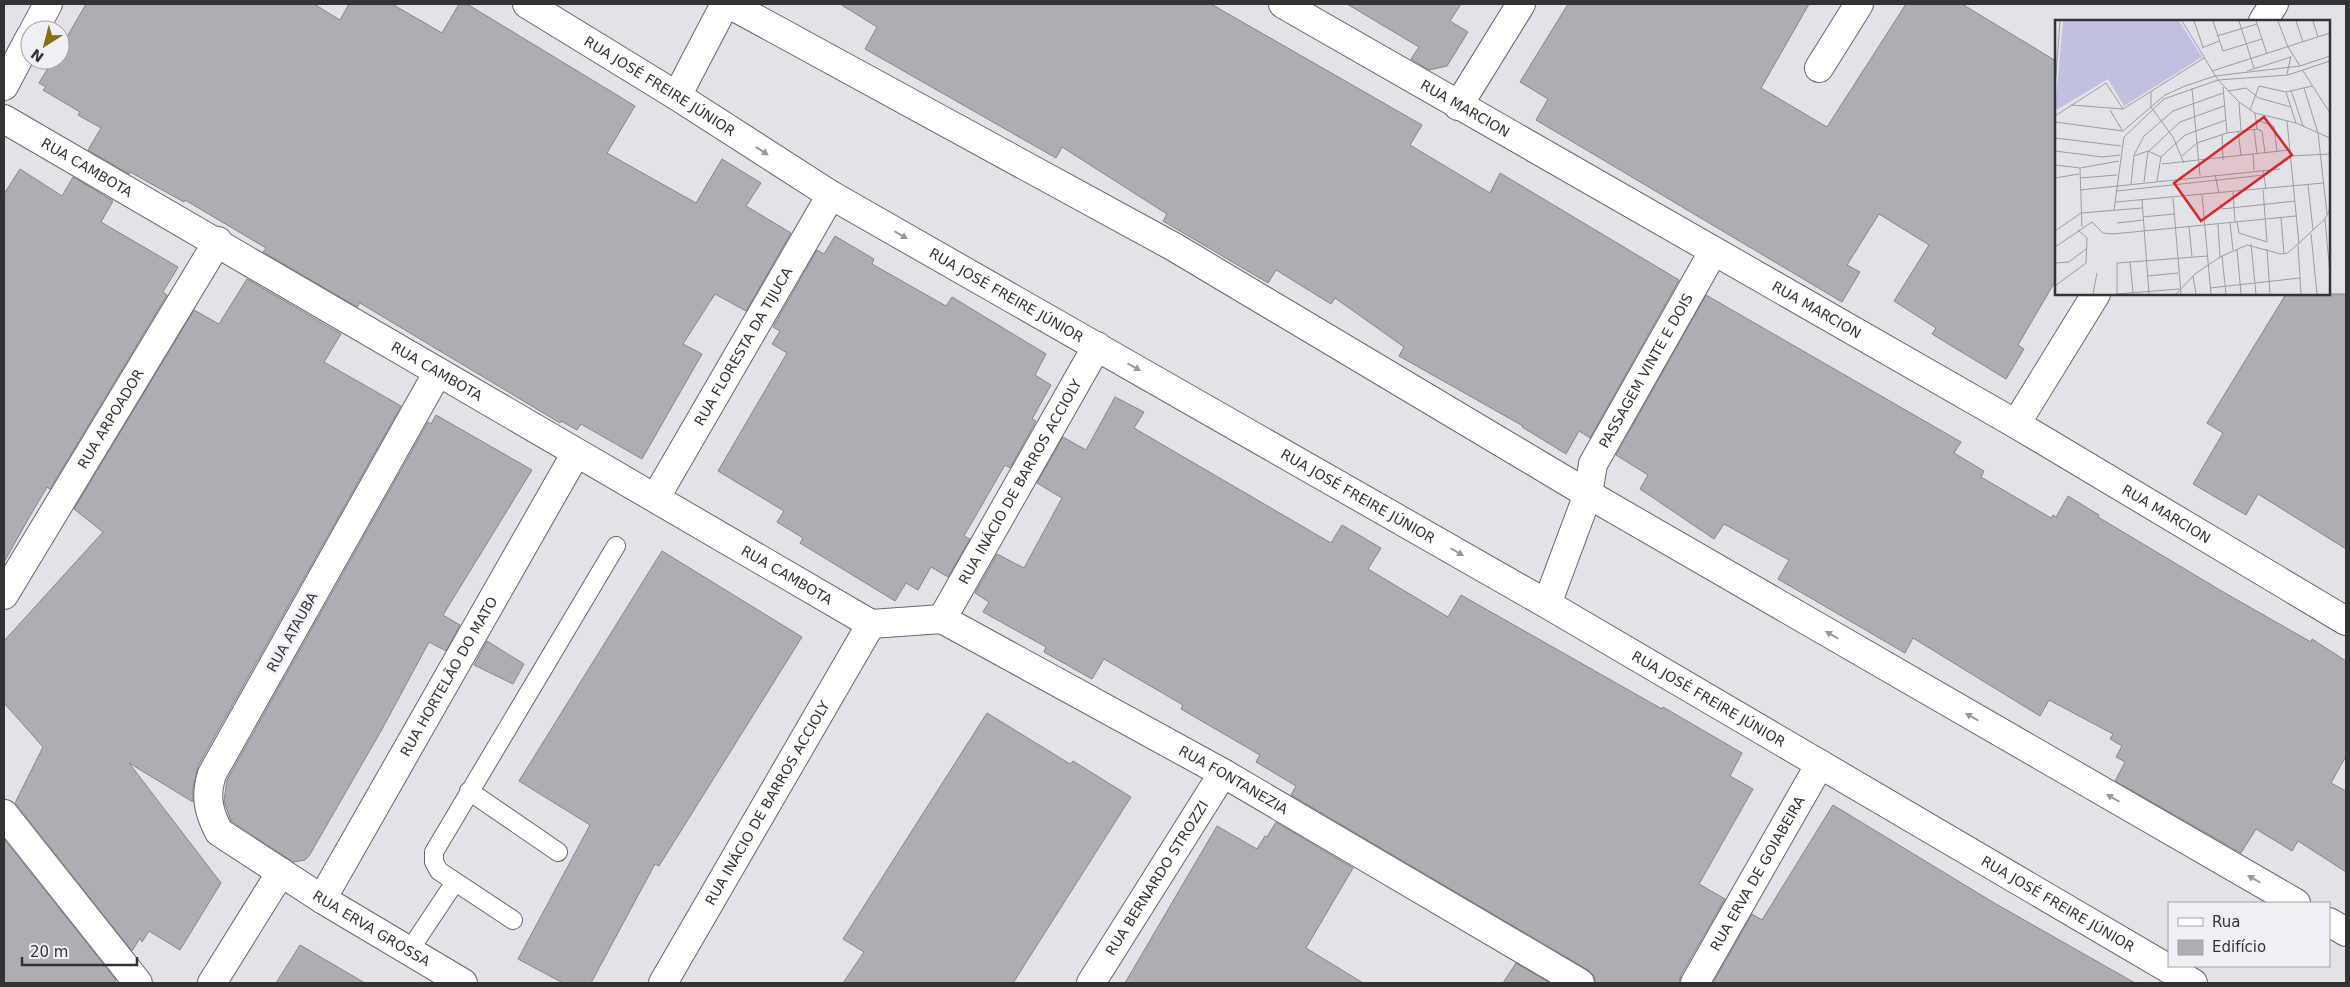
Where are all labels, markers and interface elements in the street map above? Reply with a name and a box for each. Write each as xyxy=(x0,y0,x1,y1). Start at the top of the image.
north arrow xyxy=(20,20,70,70)
inset map xyxy=(2055,20,2330,295)
street label: RUA JOSÉ FREIRE JÚNIOR xyxy=(581,33,738,139)
text: N xyxy=(28,46,47,65)
street label: RUA MARCION xyxy=(1418,77,1513,140)
street label: RUA CAMBOTA xyxy=(38,135,136,200)
one-way arrow xyxy=(755,146,769,155)
one-way arrow xyxy=(894,230,908,239)
street label: RUA JOSÉ FREIRE JÚNIOR xyxy=(926,245,1087,346)
street label: RUA FLORESTA DA TIJUCA xyxy=(691,264,796,429)
street label: RUA MARCION xyxy=(1769,278,1864,342)
street label: PASSAGEM VINTE E DOIS xyxy=(1596,291,1696,451)
street label: RUA CAMBOTA xyxy=(388,338,486,404)
one-way arrow xyxy=(1127,362,1140,371)
street label: RUA ARPOADOR xyxy=(74,366,147,471)
street label: RUA INÁCIO DE BARROS ACCIOLY xyxy=(956,376,1085,587)
street label: RUA JOSÉ FREIRE JÚNIOR xyxy=(1278,446,1438,547)
street label: RUA MARCION xyxy=(2119,481,2214,546)
street label: RUA CAMBOTA xyxy=(738,542,836,608)
one-way arrow xyxy=(1450,548,1463,557)
street label: RUA ATAUBA xyxy=(263,589,321,675)
street label: RUA HORTELÃO DO MATO xyxy=(397,594,500,759)
one-way arrow xyxy=(1825,631,1838,640)
street label: RUA JOSÉ FREIRE JÚNIOR xyxy=(1629,648,1788,750)
street label: RUA INÁCIO DE BARROS ACCIOLY xyxy=(702,698,833,908)
one-way arrow xyxy=(1965,713,1980,721)
street label: RUA FONTANEZIA xyxy=(1176,742,1291,818)
street label: RUA ERVA DE GOIABEIRA xyxy=(1707,793,1808,954)
one-way arrow xyxy=(2106,794,2120,803)
street label: RUA BERNARDO STROZZI xyxy=(1102,798,1212,958)
street label: RUA JOSÉ FREIRE JÚNIOR xyxy=(1978,853,2138,955)
one-way arrow xyxy=(2247,875,2261,883)
street label: RUA ERVA GROSSA xyxy=(310,887,433,970)
legend xyxy=(2168,902,2330,967)
text: Rua xyxy=(2212,913,2240,931)
scale bar xyxy=(22,934,138,966)
text: Edifício xyxy=(2212,938,2266,956)
text: 20 m xyxy=(30,943,68,961)

